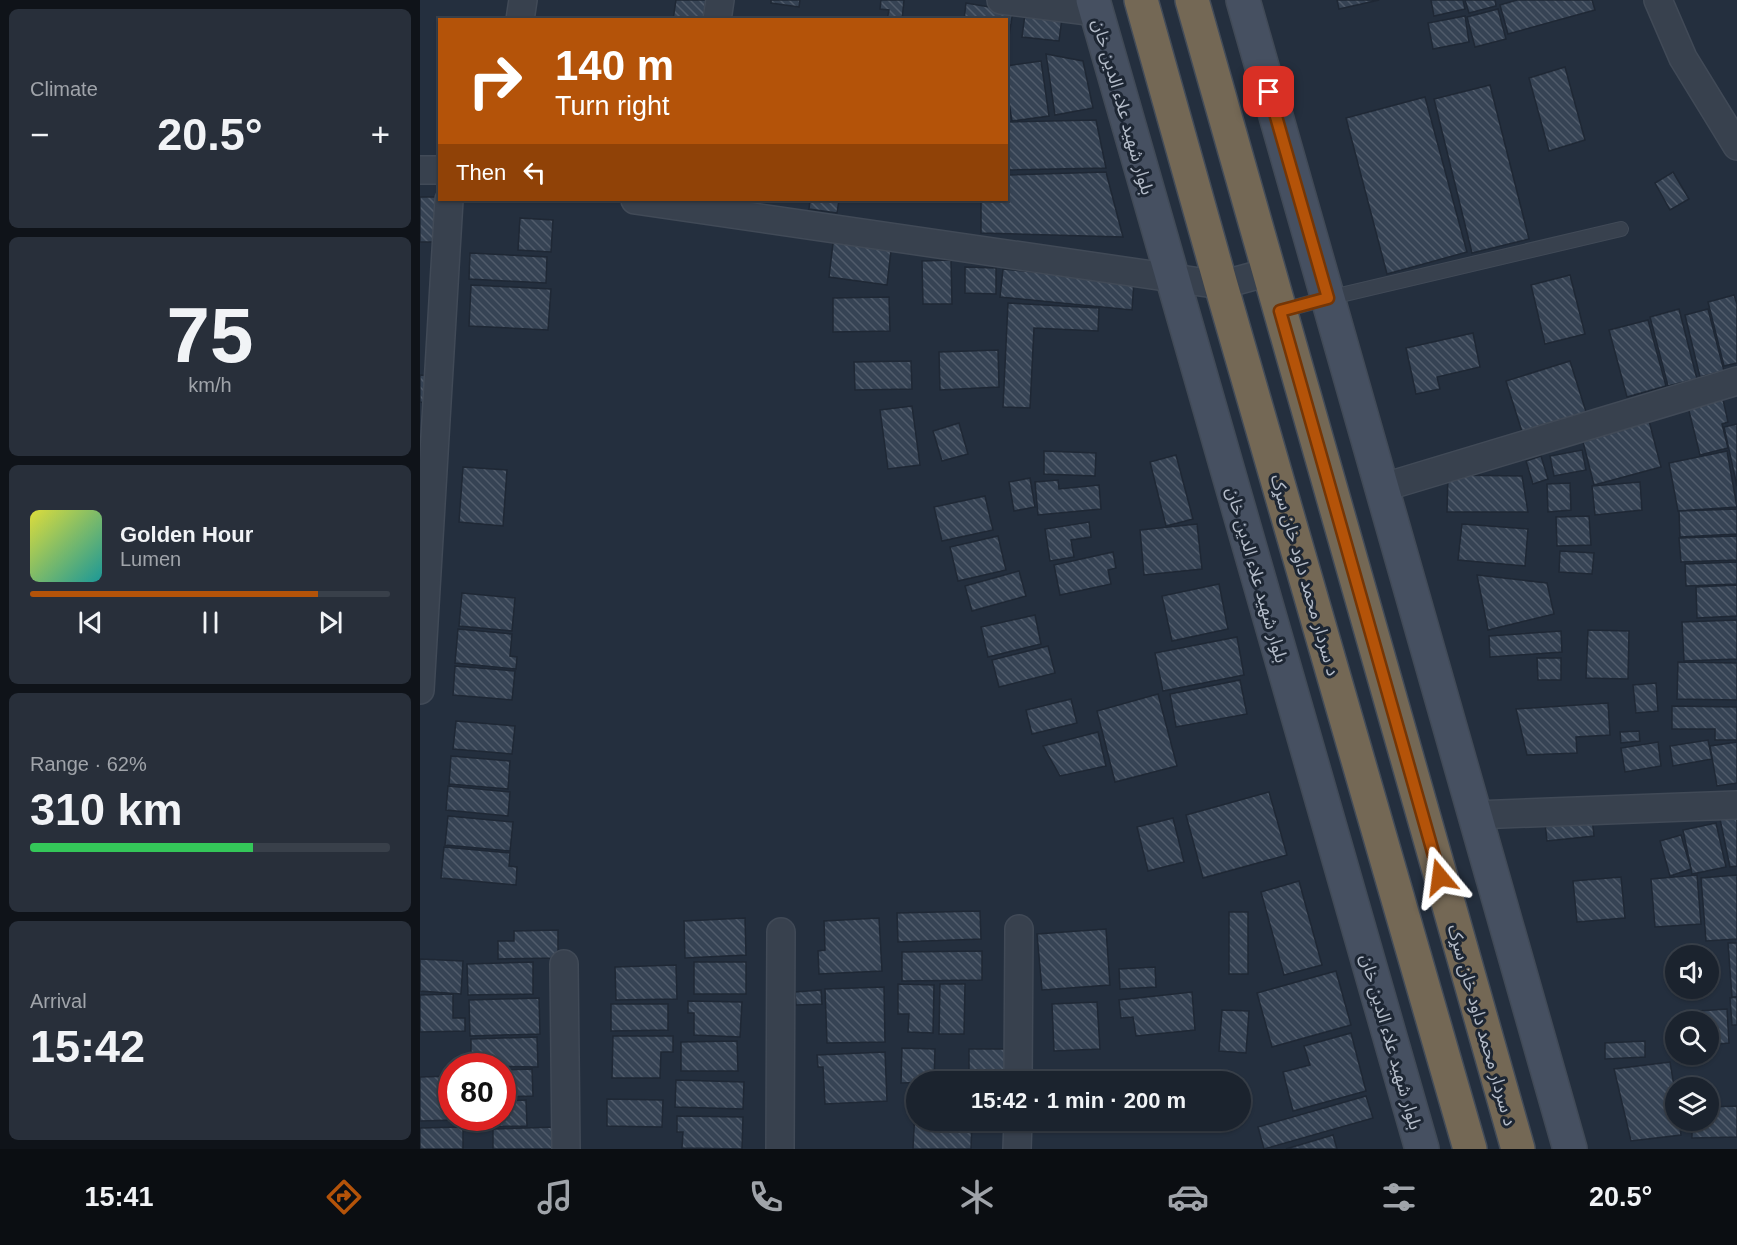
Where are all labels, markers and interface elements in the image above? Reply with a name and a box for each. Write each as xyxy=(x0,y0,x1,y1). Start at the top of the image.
street label: بلوار شهید علاء الدین خان xyxy=(1087,17,1158,197)
icon: right xyxy=(456,42,534,120)
text: 140 m xyxy=(555,42,674,89)
pin xyxy=(1243,66,1294,117)
icon: arrive xyxy=(1252,75,1285,108)
text: Climate xyxy=(30,78,98,100)
text: Turn right xyxy=(555,91,670,121)
text: 20.5° xyxy=(157,109,263,160)
text: − xyxy=(30,116,49,153)
text: + xyxy=(371,116,390,153)
icon: left xyxy=(518,156,551,189)
text: Then xyxy=(456,160,506,185)
text: 75 xyxy=(167,291,253,379)
text: km/h xyxy=(188,374,232,396)
street label: د سردار محمد داود خان سړک xyxy=(1266,472,1343,678)
street label: بلوار شهید علاء الدین خان xyxy=(1221,485,1292,665)
text: Golden Hour xyxy=(120,522,253,547)
text: Lumen xyxy=(120,548,181,570)
icon: previous xyxy=(74,606,107,639)
icon: pause xyxy=(194,606,227,639)
icon: next xyxy=(314,606,347,639)
text: Range · 62% xyxy=(30,753,147,775)
text: 310 km xyxy=(30,784,183,835)
position arrow xyxy=(1408,845,1472,909)
street label: د سردار محمد داود خان سړک xyxy=(1443,922,1520,1128)
map controls xyxy=(1665,945,1719,1131)
button: sound xyxy=(1665,945,1719,999)
street label: بلوار شهید علاء الدین خان xyxy=(1355,952,1426,1132)
text: Arrival xyxy=(30,990,87,1012)
button: search xyxy=(1665,1011,1719,1065)
text: 15:42 xyxy=(30,1021,145,1072)
speed limit sign: 80 xyxy=(438,1053,516,1131)
button: layers xyxy=(1665,1077,1719,1131)
text: 15:42 · 1 min · 200 m xyxy=(971,1088,1186,1113)
icon: directions xyxy=(323,1176,365,1218)
icon: music xyxy=(534,1176,576,1218)
icon: phone xyxy=(745,1176,787,1218)
icon: climate xyxy=(956,1176,998,1218)
icon: car xyxy=(1167,1176,1209,1218)
icon: filters xyxy=(1378,1176,1420,1218)
text: 15:41 xyxy=(85,1182,154,1212)
text: 20.5° xyxy=(1589,1182,1652,1212)

